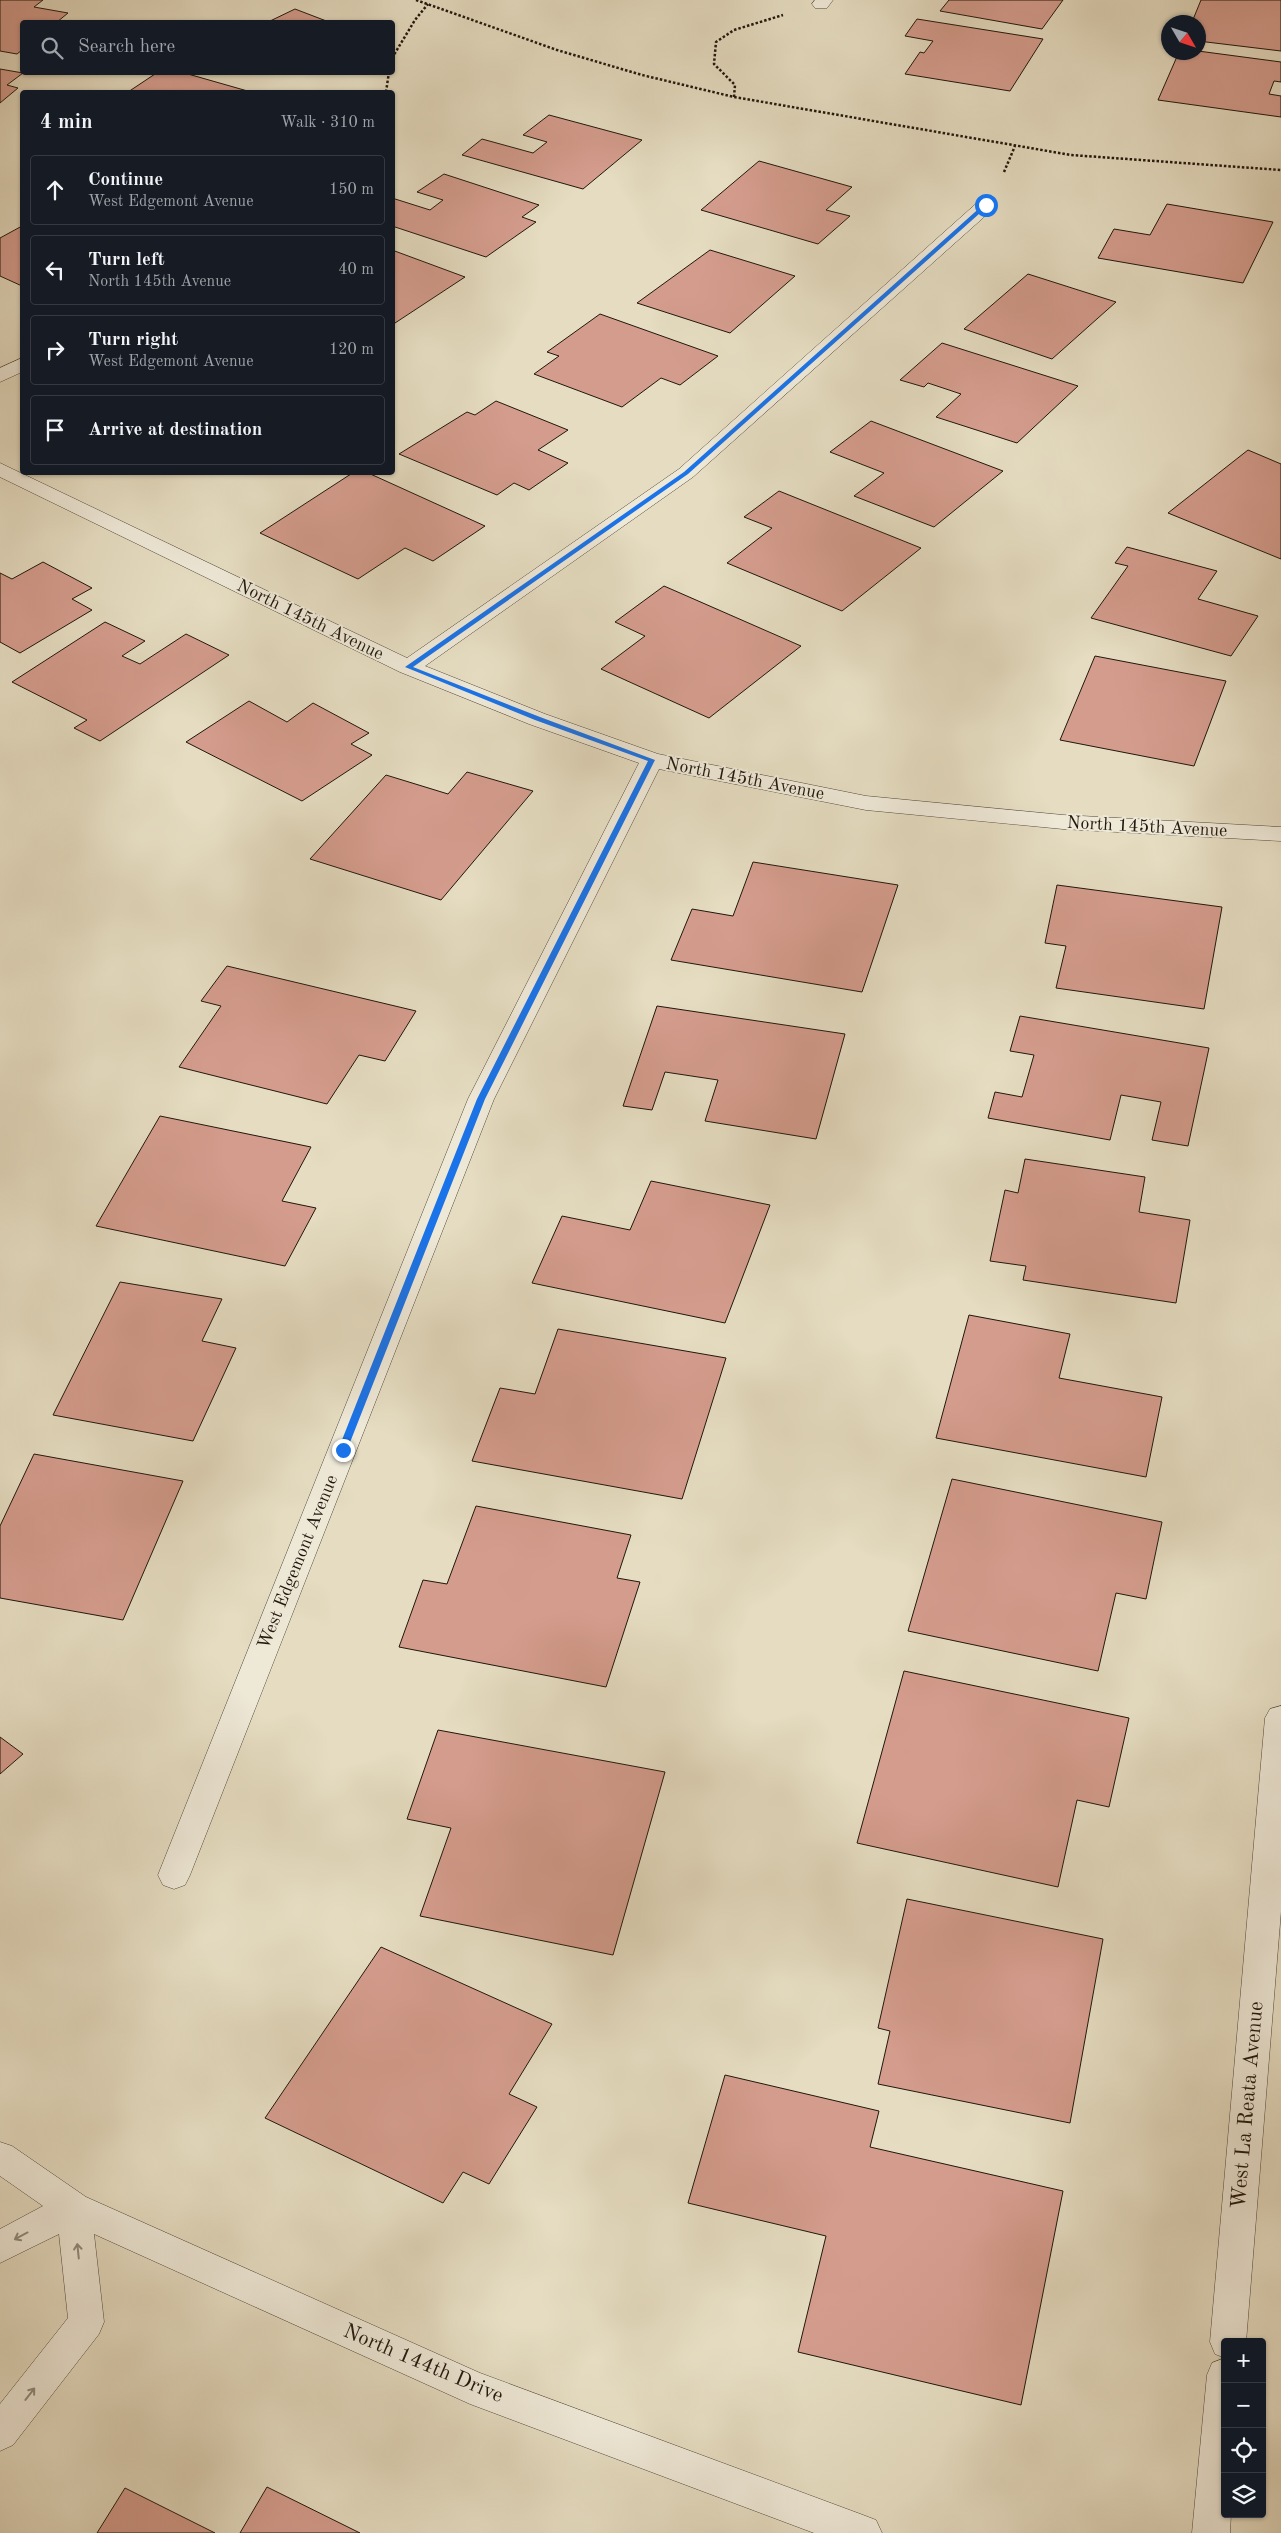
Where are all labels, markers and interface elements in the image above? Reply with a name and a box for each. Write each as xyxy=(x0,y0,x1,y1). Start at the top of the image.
north arrow xyxy=(1161,15,1206,60)
search box xyxy=(20,20,395,75)
icon: search xyxy=(38,34,66,62)
text: Search here xyxy=(78,38,175,57)
text: 4 min xyxy=(40,112,93,133)
text: Walk · 310 m xyxy=(280,115,375,131)
text: Continue xyxy=(88,171,163,190)
icon: ahead xyxy=(41,176,69,204)
text: 150 m xyxy=(329,182,374,198)
text: West Edgemont Avenue xyxy=(88,194,254,210)
route start xyxy=(975,194,998,217)
text: Turn left xyxy=(88,251,165,270)
icon: left xyxy=(41,256,69,284)
text: 40 m xyxy=(338,262,374,278)
text: North 145th Avenue xyxy=(88,274,231,290)
text: Turn right xyxy=(88,331,178,350)
icon: right xyxy=(41,336,69,364)
text: 120 m xyxy=(329,342,374,358)
text: West Edgemont Avenue xyxy=(88,354,254,370)
icon: arrive xyxy=(41,416,69,444)
text: Arrive at destination xyxy=(88,421,262,440)
street label: North 145th Avenue xyxy=(234,577,386,663)
street label: North 145th Avenue xyxy=(664,755,826,803)
street label: North 145th Avenue xyxy=(1066,814,1228,840)
route end xyxy=(332,1439,355,1462)
street label: West Edgemont Avenue xyxy=(255,1472,341,1652)
street label: West La Reata Avenue xyxy=(1228,2000,1268,2210)
one-way arrow xyxy=(15,2231,29,2241)
one-way arrow xyxy=(73,2244,83,2260)
street label: North 144th Drive xyxy=(340,2321,506,2407)
map controls xyxy=(1221,2338,1266,2518)
button: + xyxy=(1221,2338,1266,2383)
button: − xyxy=(1221,2383,1266,2428)
one-way arrow xyxy=(25,2387,35,2401)
button: locate xyxy=(1221,2428,1266,2473)
button: layers xyxy=(1221,2473,1266,2518)

